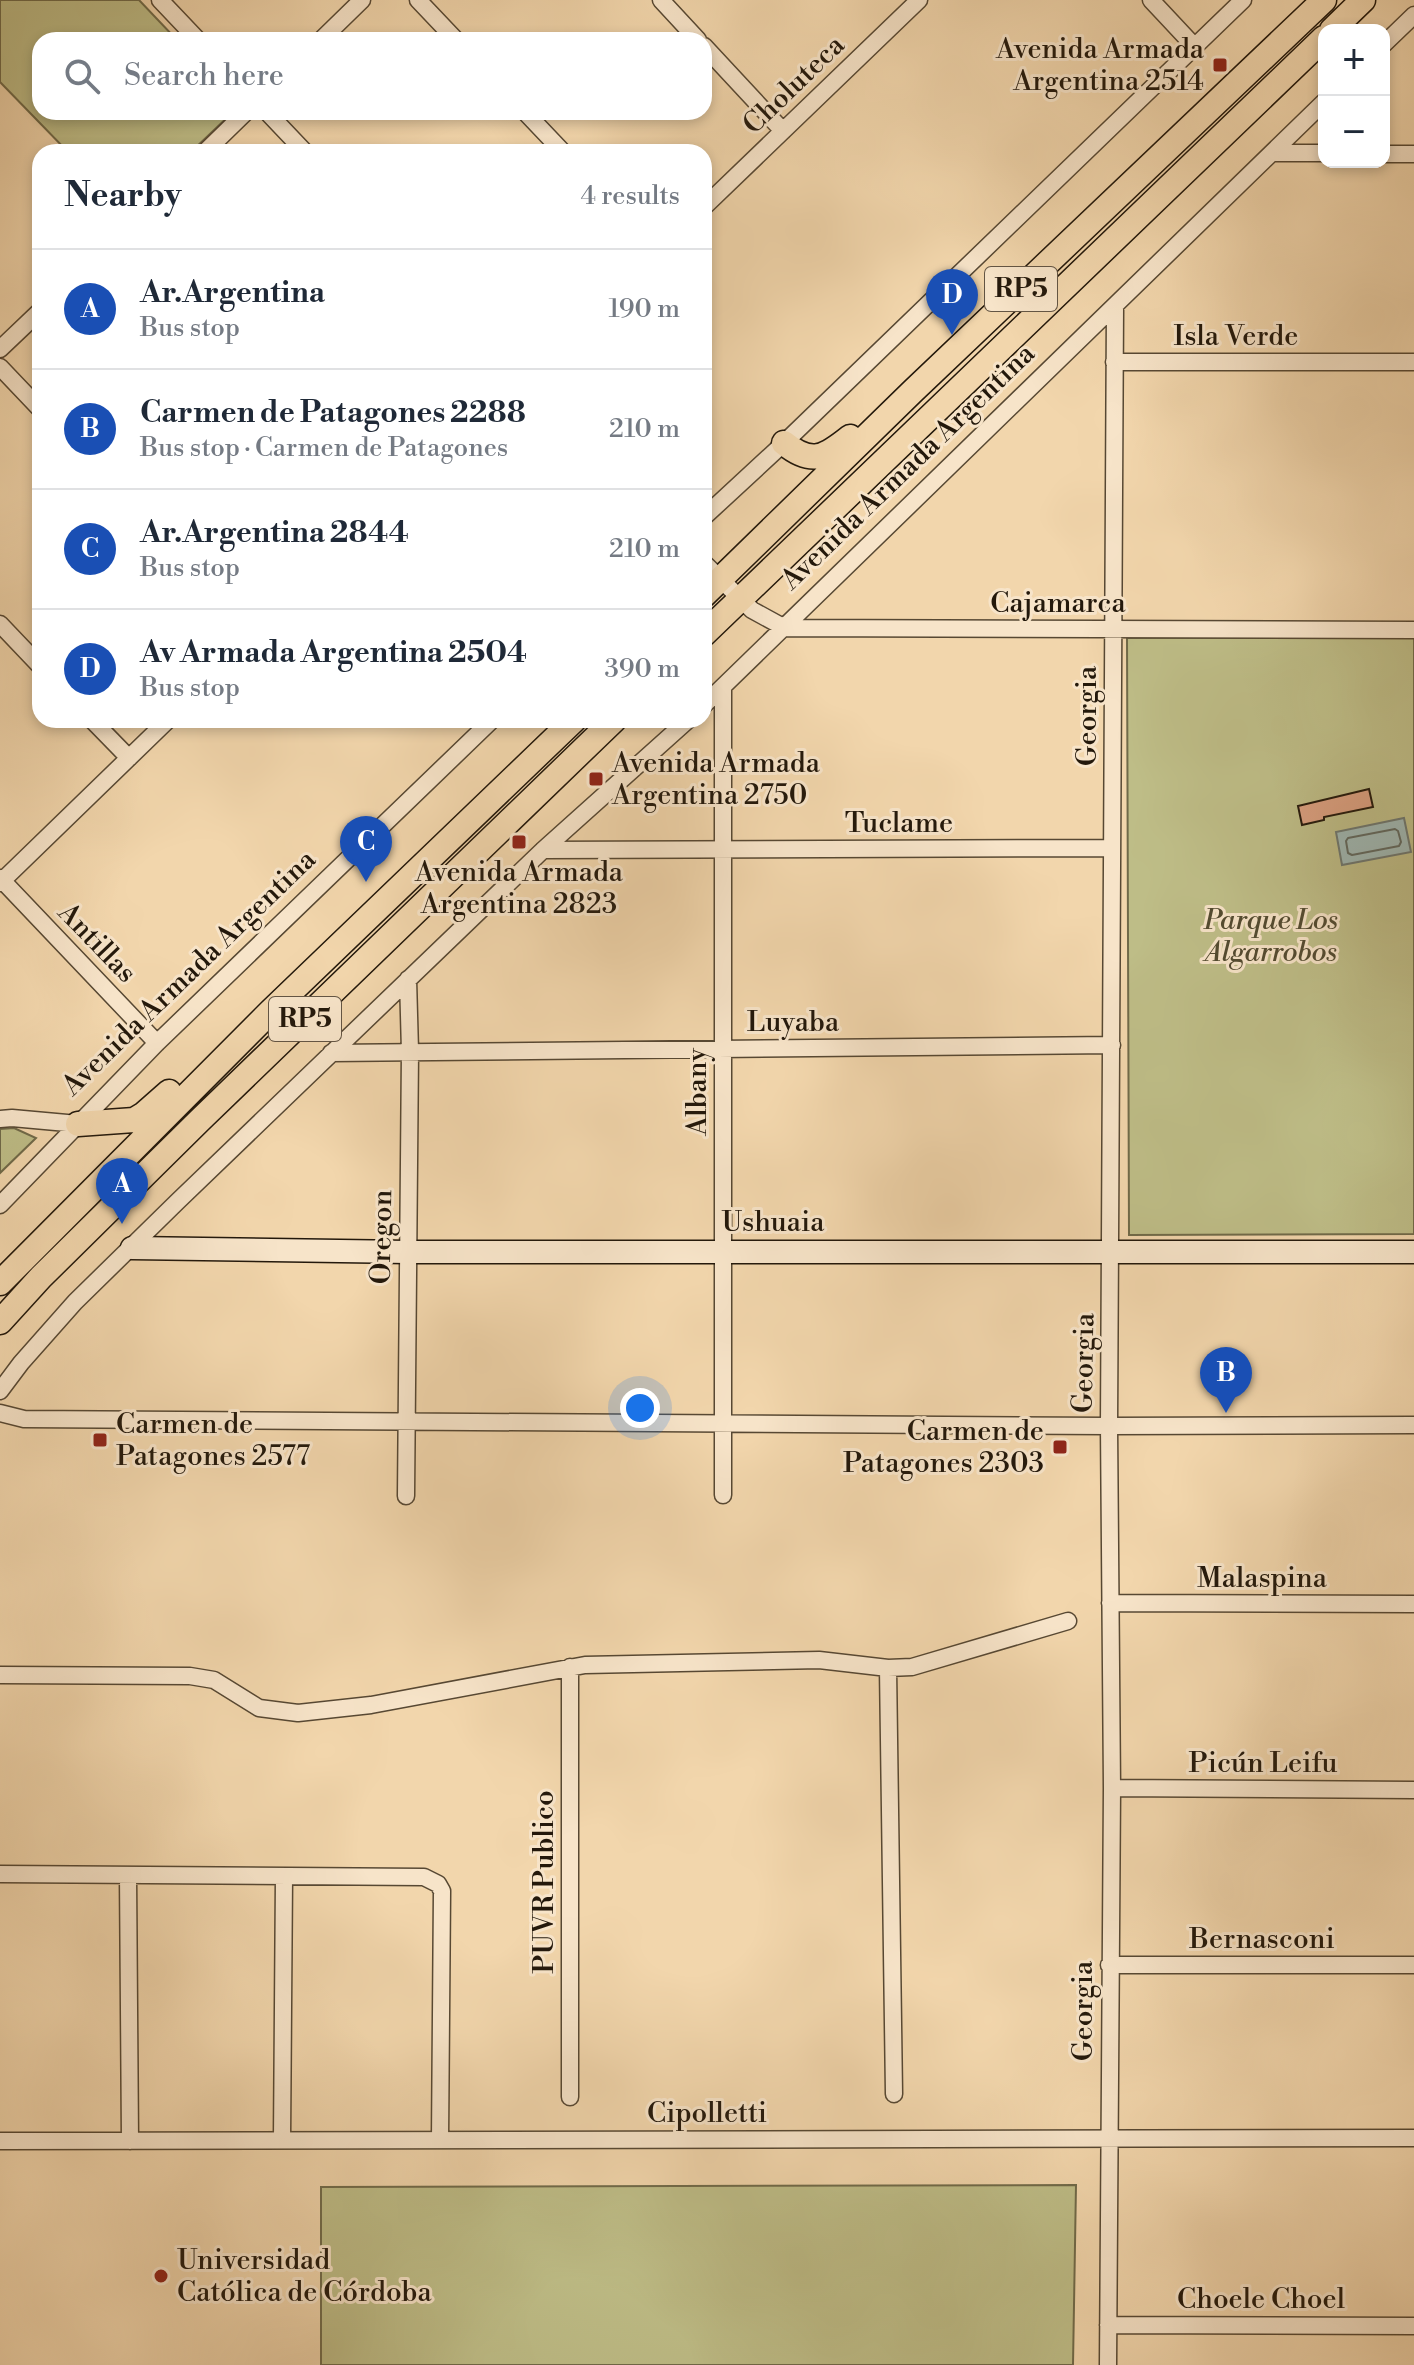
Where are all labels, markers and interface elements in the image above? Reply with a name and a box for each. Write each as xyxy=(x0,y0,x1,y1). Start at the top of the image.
map controls xyxy=(1318,24,1390,168)
button: + xyxy=(1318,24,1390,96)
street label: Choluteca xyxy=(736,27,853,142)
search box xyxy=(32,32,712,120)
place label: Avenida Armada Argentina 2514 xyxy=(995,32,1205,99)
icon: search xyxy=(60,54,104,98)
marker: Avenida Armada Argentina 2514 xyxy=(1211,56,1229,74)
text: Search here xyxy=(124,57,284,95)
button: − xyxy=(1318,96,1390,168)
text: Nearby xyxy=(64,175,182,217)
text: 4 results xyxy=(581,180,680,212)
road number: RP5 xyxy=(985,267,1057,311)
pin: D xyxy=(926,269,978,335)
text: Ar.Argentina xyxy=(140,274,325,312)
text: A xyxy=(81,293,99,325)
text: 190 m xyxy=(609,293,680,325)
text: Bus stop xyxy=(140,312,240,344)
street label: Isla Verde xyxy=(1174,319,1298,354)
street label: Avenida Armada Argentina xyxy=(773,336,1043,598)
text: Carmen de Patagones 2288 xyxy=(140,394,526,432)
text: B xyxy=(80,413,100,445)
text: 210 m xyxy=(609,413,680,445)
text: Bus stop · Carmen de Patagones xyxy=(140,432,508,464)
text: Ar.Argentina 2844 xyxy=(140,514,409,552)
text: C xyxy=(81,533,99,565)
text: 210 m xyxy=(609,533,680,565)
text: Bus stop xyxy=(140,552,240,584)
street label: Cajamarca xyxy=(990,586,1127,621)
text: Av Armada Argentina 2504 xyxy=(140,634,527,672)
text: D xyxy=(80,653,100,685)
text: 390 m xyxy=(605,653,680,685)
street label: Georgia xyxy=(1070,665,1105,766)
text: Bus stop xyxy=(140,672,240,704)
place label: Avenida Armada Argentina 2750 xyxy=(611,746,821,813)
marker: Avenida Armada Argentina 2750 xyxy=(587,770,605,788)
street label: Tuclame xyxy=(845,806,953,841)
pin: C xyxy=(340,816,392,882)
marker: Avenida Armada Argentina 2823 xyxy=(510,833,528,851)
street label: Avenida Armada Argentina xyxy=(54,842,324,1104)
place label: Avenida Armada Argentina 2823 xyxy=(414,855,624,922)
street label: Antillas xyxy=(50,895,144,990)
park label: Parque Los Algarrobos xyxy=(1202,903,1338,970)
road number: RP5 xyxy=(269,997,341,1041)
street label: Luyaba xyxy=(747,1005,840,1040)
street label: Albany xyxy=(680,1048,715,1137)
pin: A xyxy=(96,1158,148,1224)
street label: Oregon xyxy=(364,1189,400,1285)
street label: Ushuaia xyxy=(722,1205,825,1240)
street label: Georgia xyxy=(1066,1312,1102,1413)
pin: B xyxy=(1200,1347,1252,1413)
your location xyxy=(620,1388,660,1428)
place label: Carmen de Patagones 2577 xyxy=(116,1407,310,1474)
place label: Carmen de Patagones 2303 xyxy=(843,1414,1044,1481)
marker: Carmen de Patagones 2577 xyxy=(91,1431,109,1449)
marker: Carmen de Patagones 2303 xyxy=(1051,1438,1069,1456)
street label: Malaspina xyxy=(1197,1561,1328,1596)
street label: Picún Leifu xyxy=(1189,1746,1338,1781)
street label: PUVR Publico xyxy=(527,1790,562,1974)
street label: Bernasconi xyxy=(1188,1922,1335,1957)
street label: Georgia xyxy=(1066,1960,1101,2061)
street label: Cipolletti xyxy=(647,2096,767,2131)
place label: Universidad Católica de Córdoba xyxy=(177,2243,433,2310)
marker: Universidad Católica de Córdoba xyxy=(152,2267,170,2285)
street label: Choele Choel xyxy=(1177,2282,1345,2317)

